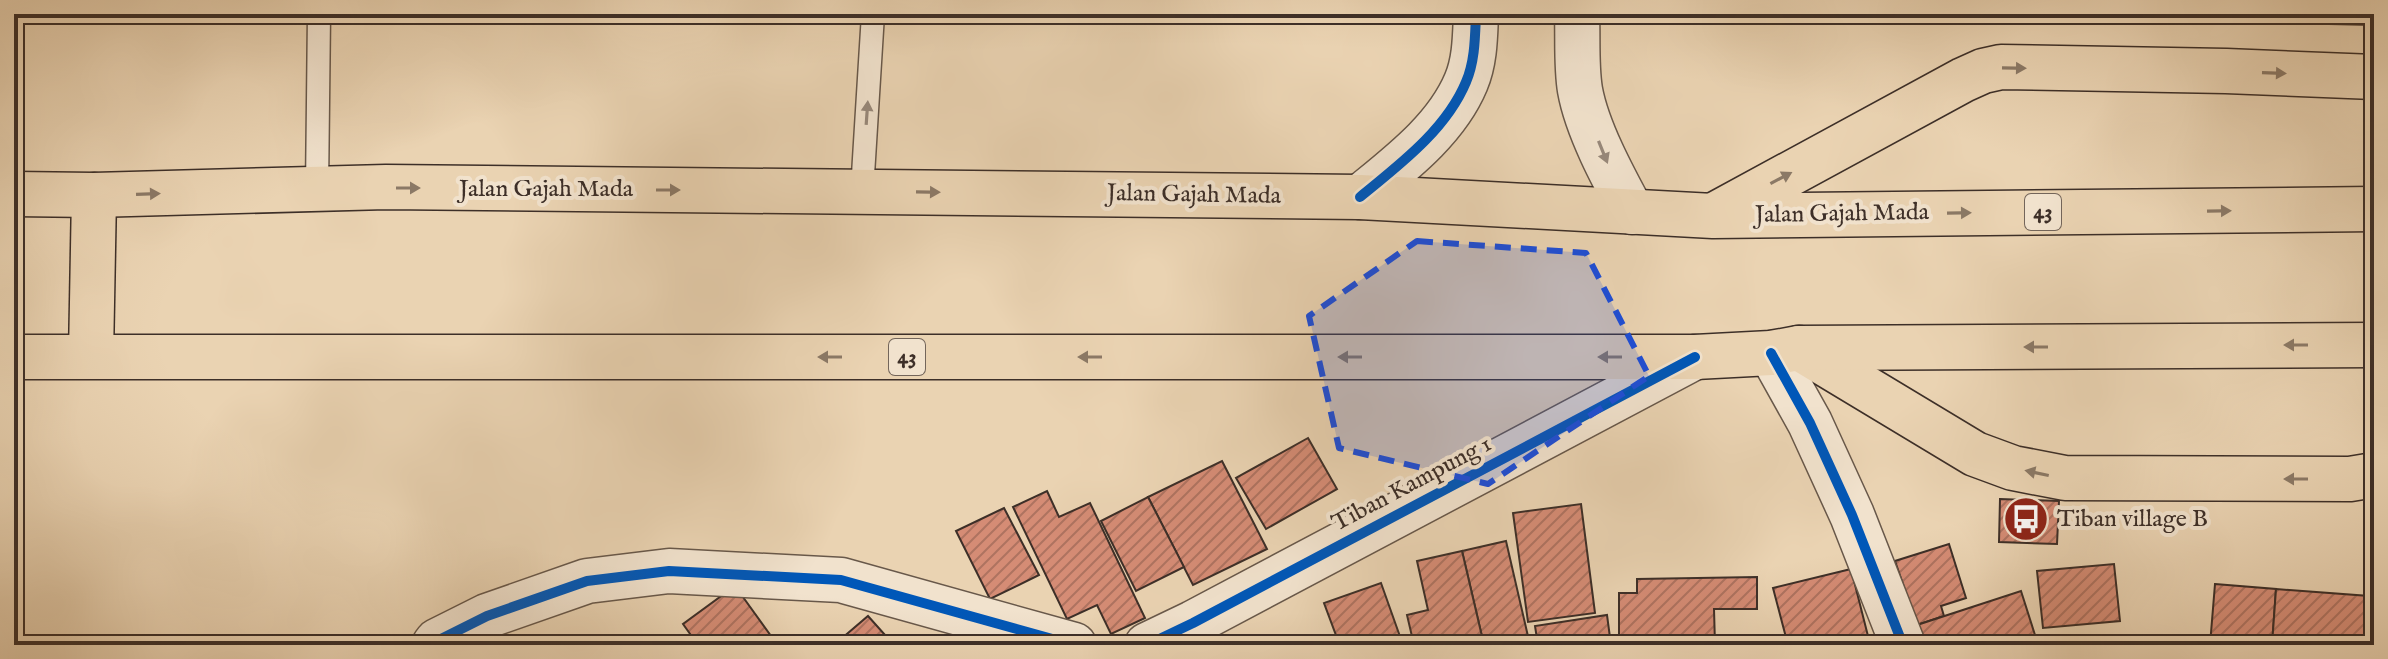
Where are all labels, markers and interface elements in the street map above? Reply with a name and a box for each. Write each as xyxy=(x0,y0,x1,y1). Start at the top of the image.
one-way arrow xyxy=(2002,62,2027,74)
one-way arrow xyxy=(2262,67,2287,80)
one-way arrow xyxy=(861,100,874,125)
one-way arrow xyxy=(1596,140,1609,164)
one-way arrow xyxy=(1770,172,1793,185)
street label: Jalan Gajah Mada xyxy=(456,174,634,205)
street label: Jalan Gajah Mada xyxy=(1104,178,1282,212)
one-way arrow xyxy=(396,182,421,194)
one-way arrow xyxy=(656,184,681,196)
one-way arrow xyxy=(916,186,941,198)
one-way arrow xyxy=(136,187,161,200)
road number: 43 xyxy=(2025,194,2061,230)
street label: Jalan Gajah Mada xyxy=(1752,197,1930,231)
one-way arrow xyxy=(2207,205,2232,217)
one-way arrow xyxy=(1947,207,1972,219)
road number: 43 xyxy=(889,339,925,375)
one-way arrow xyxy=(2283,339,2308,351)
one-way arrow xyxy=(2023,341,2048,353)
one-way arrow xyxy=(817,351,842,363)
one-way arrow xyxy=(1077,351,1102,363)
one-way arrow xyxy=(1337,351,1362,363)
one-way arrow xyxy=(1597,351,1622,363)
street label: Tiban Kampung 1 xyxy=(1327,429,1497,539)
one-way arrow xyxy=(2024,466,2049,478)
one-way arrow xyxy=(2283,473,2308,485)
bus stop icon: Tiban village B xyxy=(2002,495,2050,543)
place label: Tiban village B xyxy=(2057,504,2208,535)

